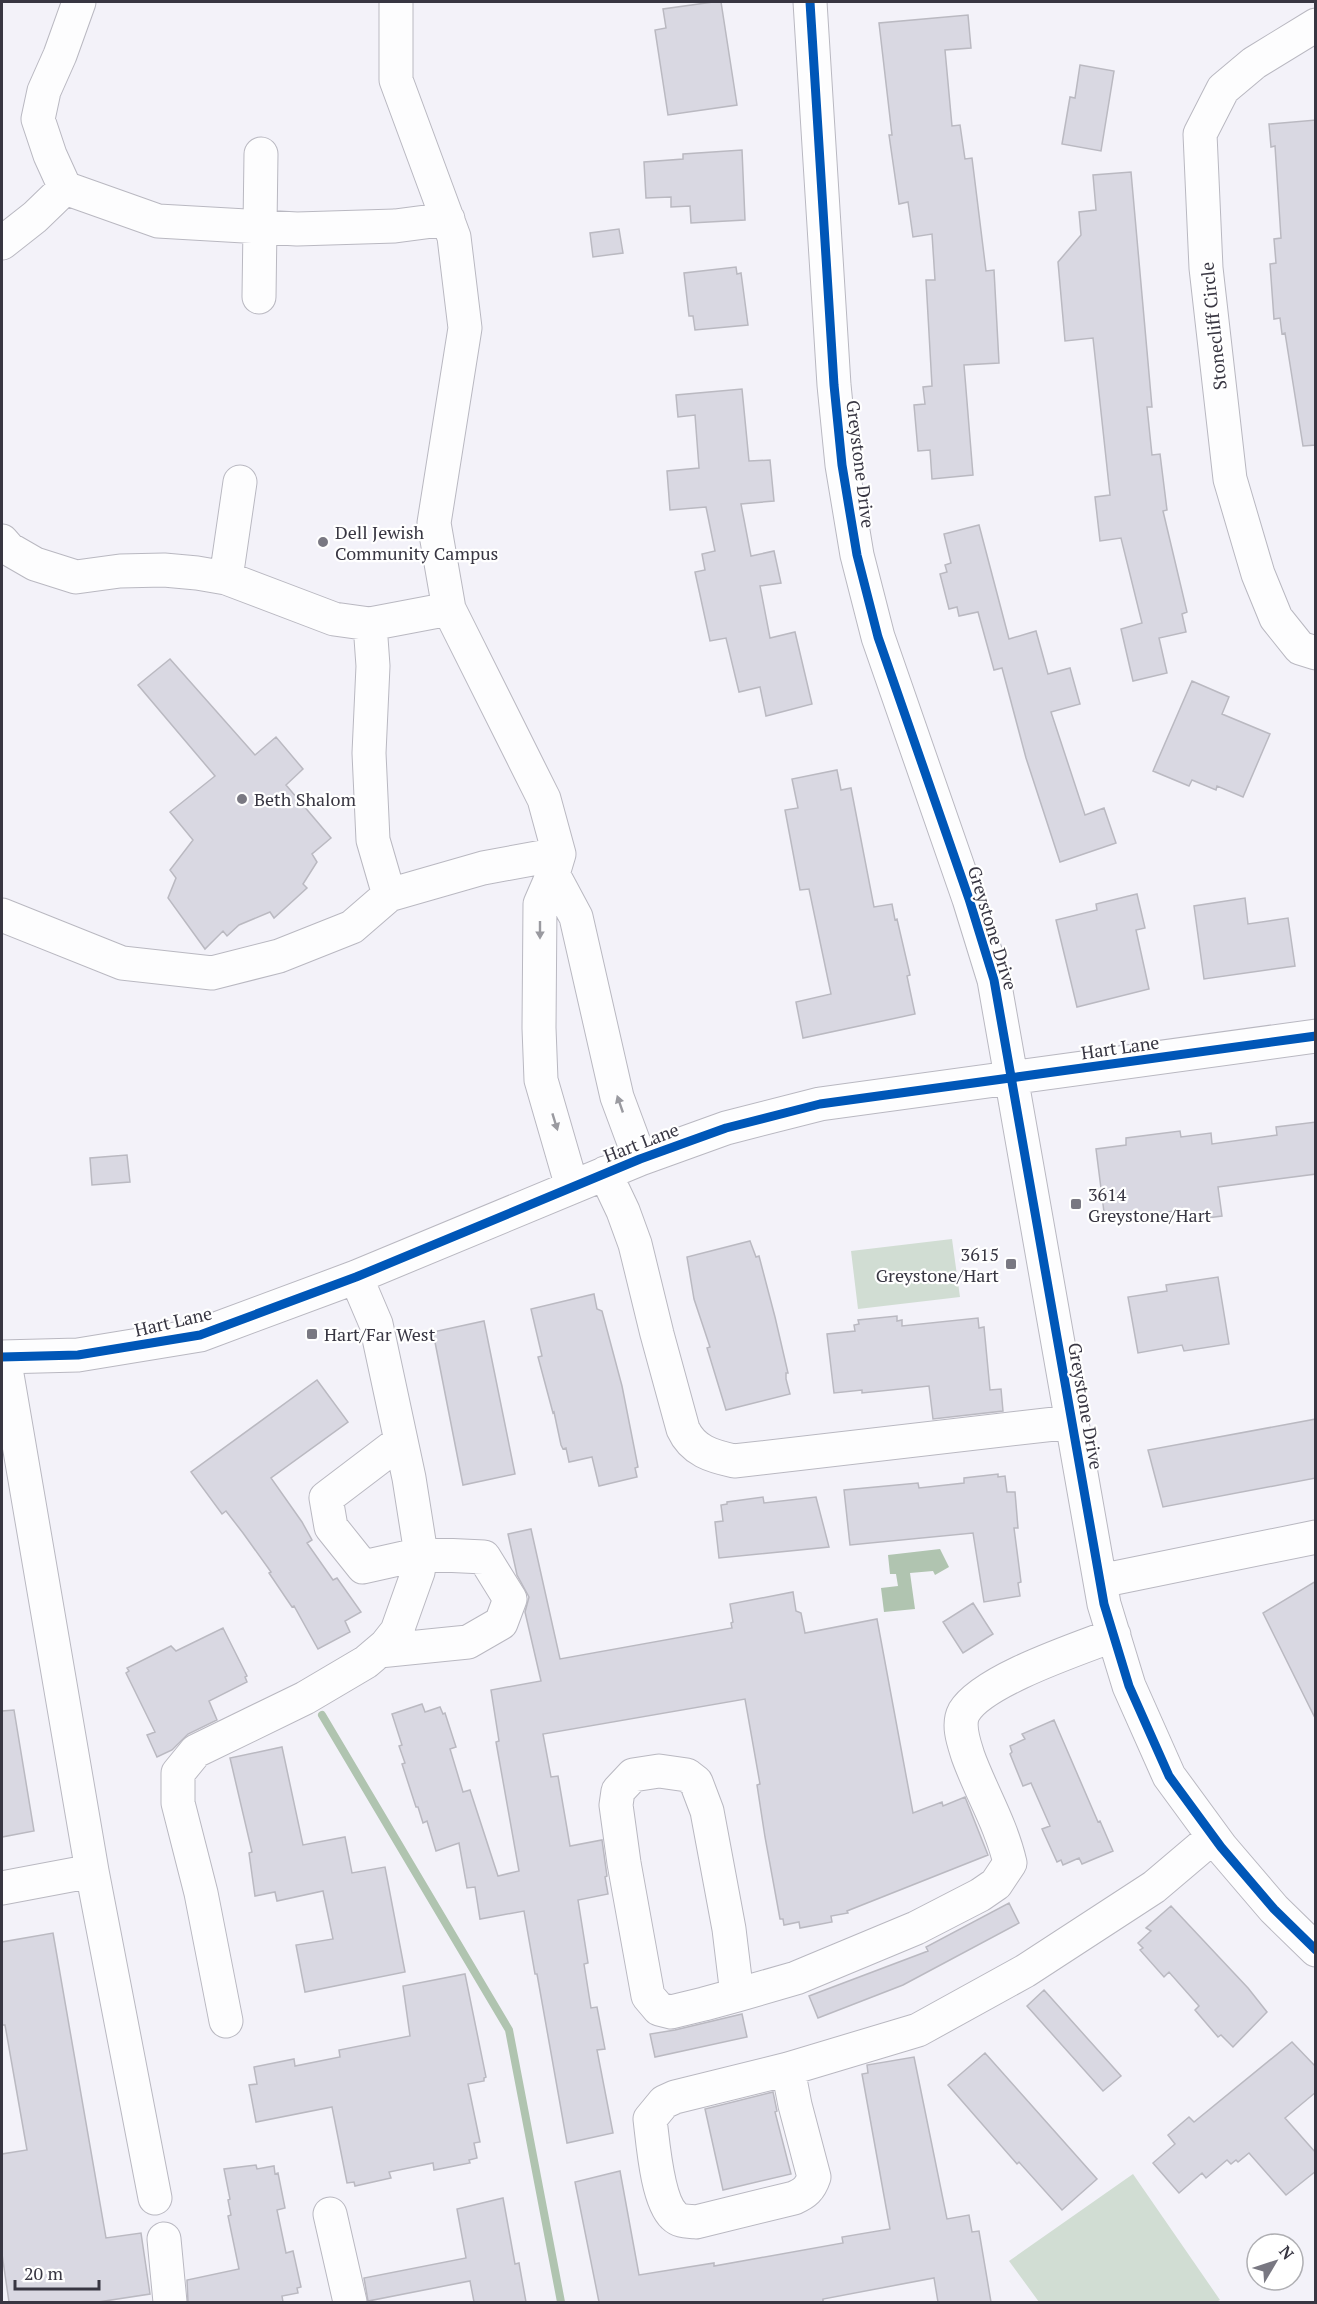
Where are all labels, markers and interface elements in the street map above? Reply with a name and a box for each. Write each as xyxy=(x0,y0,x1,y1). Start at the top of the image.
street label: Stonecliff Circle xyxy=(1194,261,1232,391)
street label: Greystone Drive xyxy=(841,399,881,529)
place label: Dell Jewish Community Campus xyxy=(335,520,498,565)
marker: Dell Jewish Community Campus xyxy=(316,535,330,549)
place label: Beth Shalom xyxy=(254,787,356,811)
marker: Beth Shalom xyxy=(235,792,249,806)
street label: Greystone Drive xyxy=(963,863,1023,993)
one-way arrow xyxy=(535,920,545,939)
street label: Hart Lane xyxy=(1079,1030,1161,1064)
one-way arrow xyxy=(615,1095,624,1113)
one-way arrow xyxy=(550,1114,560,1132)
street label: Hart Lane xyxy=(600,1117,682,1167)
place label: 3614 Greystone/Hart xyxy=(1088,1182,1212,1227)
marker: 3614 Greystone/Hart xyxy=(1069,1197,1083,1211)
place label: 3615 Greystone/Hart xyxy=(876,1242,999,1287)
marker: 3615 Greystone/Hart xyxy=(1004,1257,1018,1271)
street label: Hart Lane xyxy=(132,1300,214,1342)
place label: Hart/Far West xyxy=(324,1322,436,1346)
marker: Hart/Far West xyxy=(305,1327,319,1341)
street label: Greystone Drive xyxy=(1063,1341,1109,1471)
north arrow xyxy=(1245,2232,1305,2292)
text: N xyxy=(1274,2241,1299,2264)
scale bar xyxy=(15,2253,99,2291)
text: 20 m xyxy=(24,2261,64,2285)

